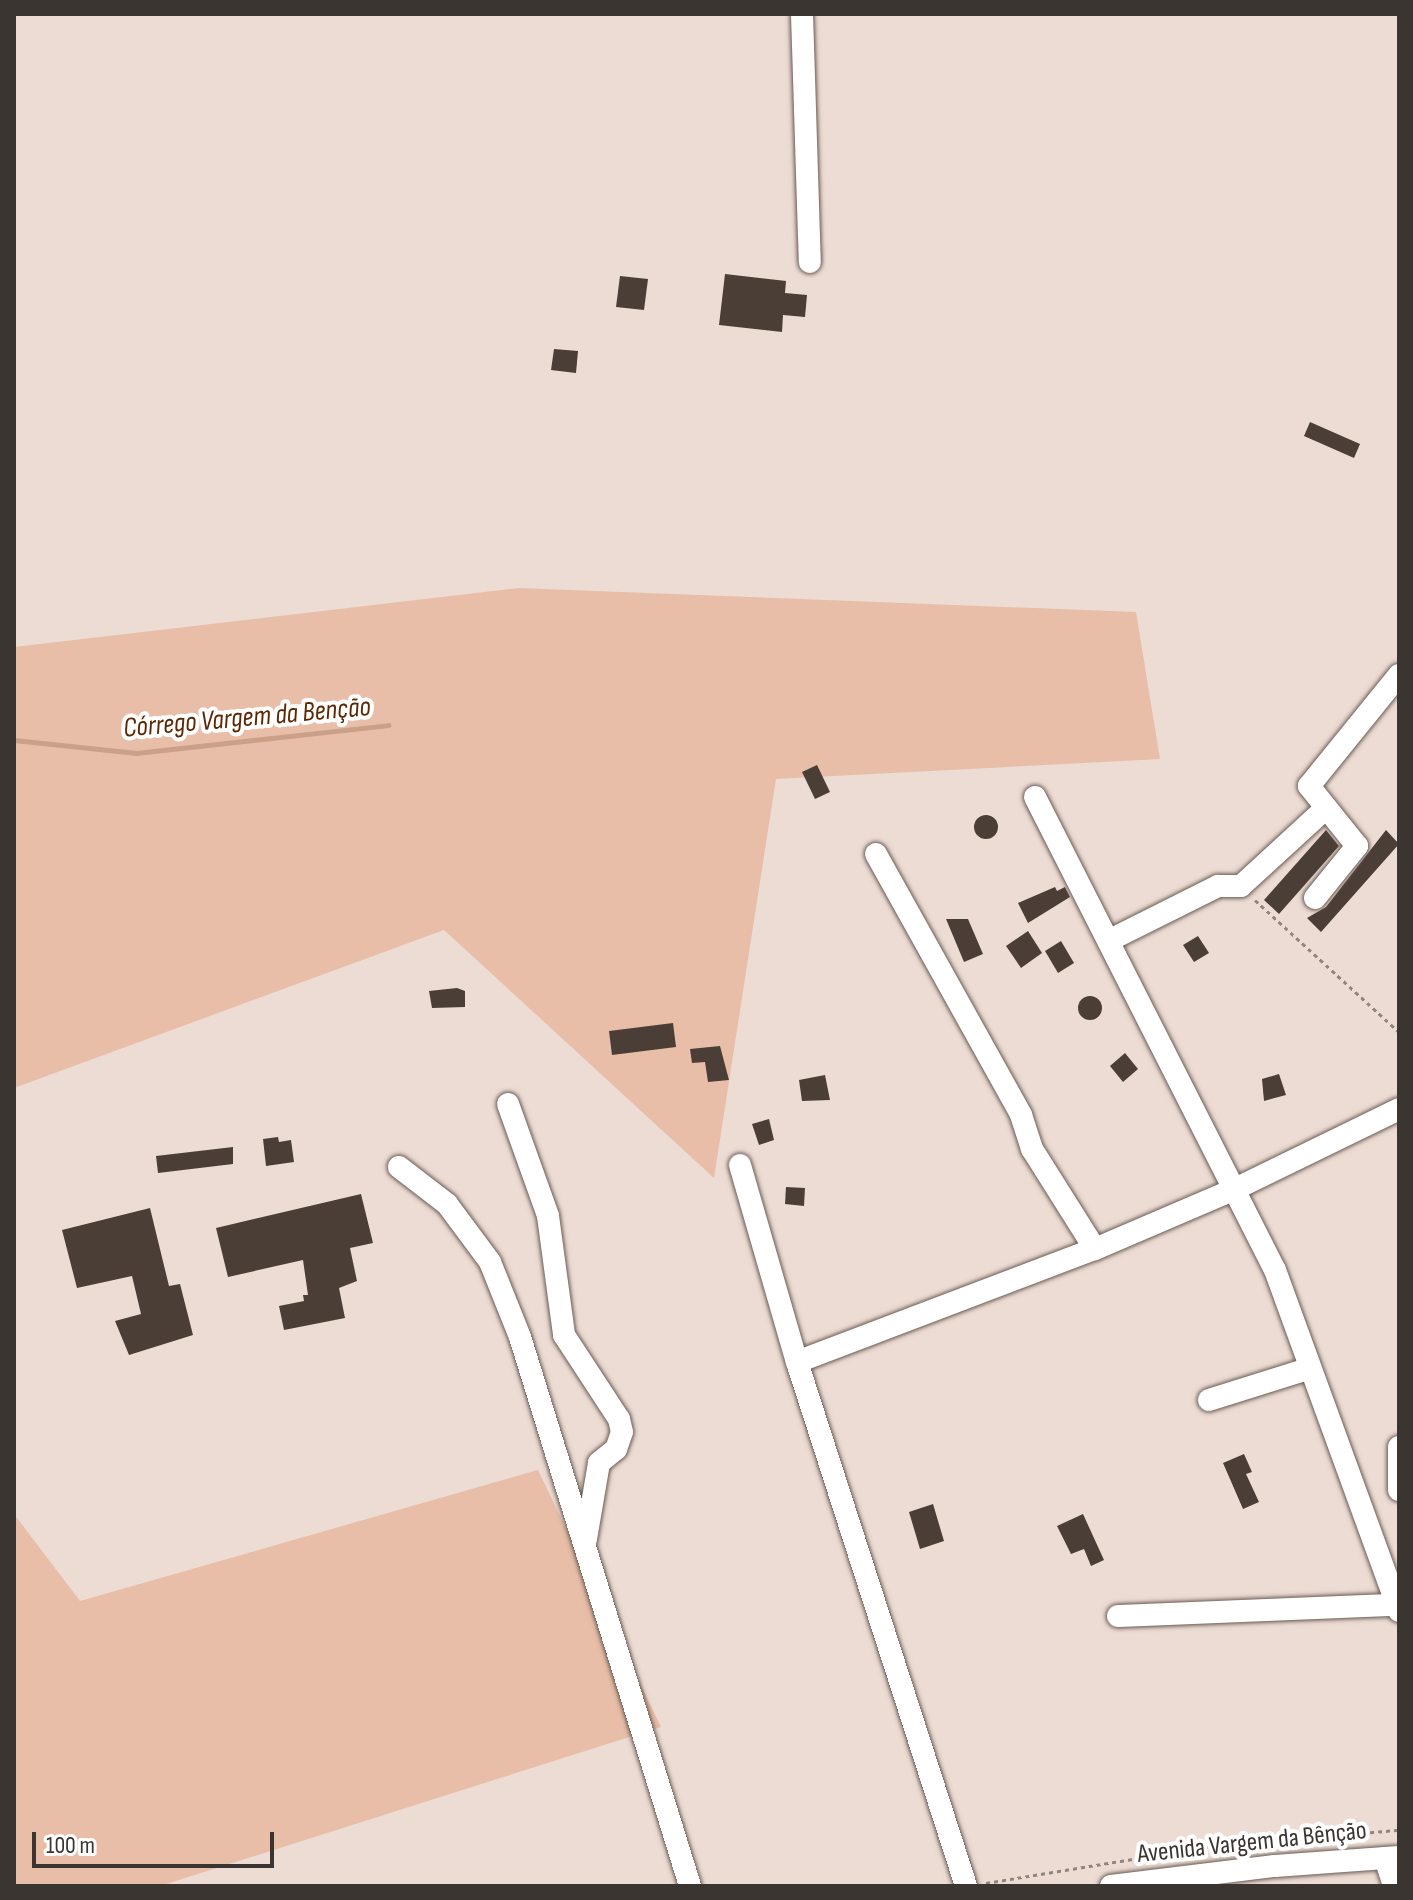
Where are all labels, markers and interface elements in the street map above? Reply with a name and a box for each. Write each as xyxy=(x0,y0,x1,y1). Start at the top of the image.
water label: Córrego Vargem da Benção xyxy=(122,690,372,746)
street label: Avenida Vargem da Bênção xyxy=(1136,1815,1368,1871)
scale bar xyxy=(36,1816,278,1866)
text: 100 m xyxy=(46,1831,95,1860)

